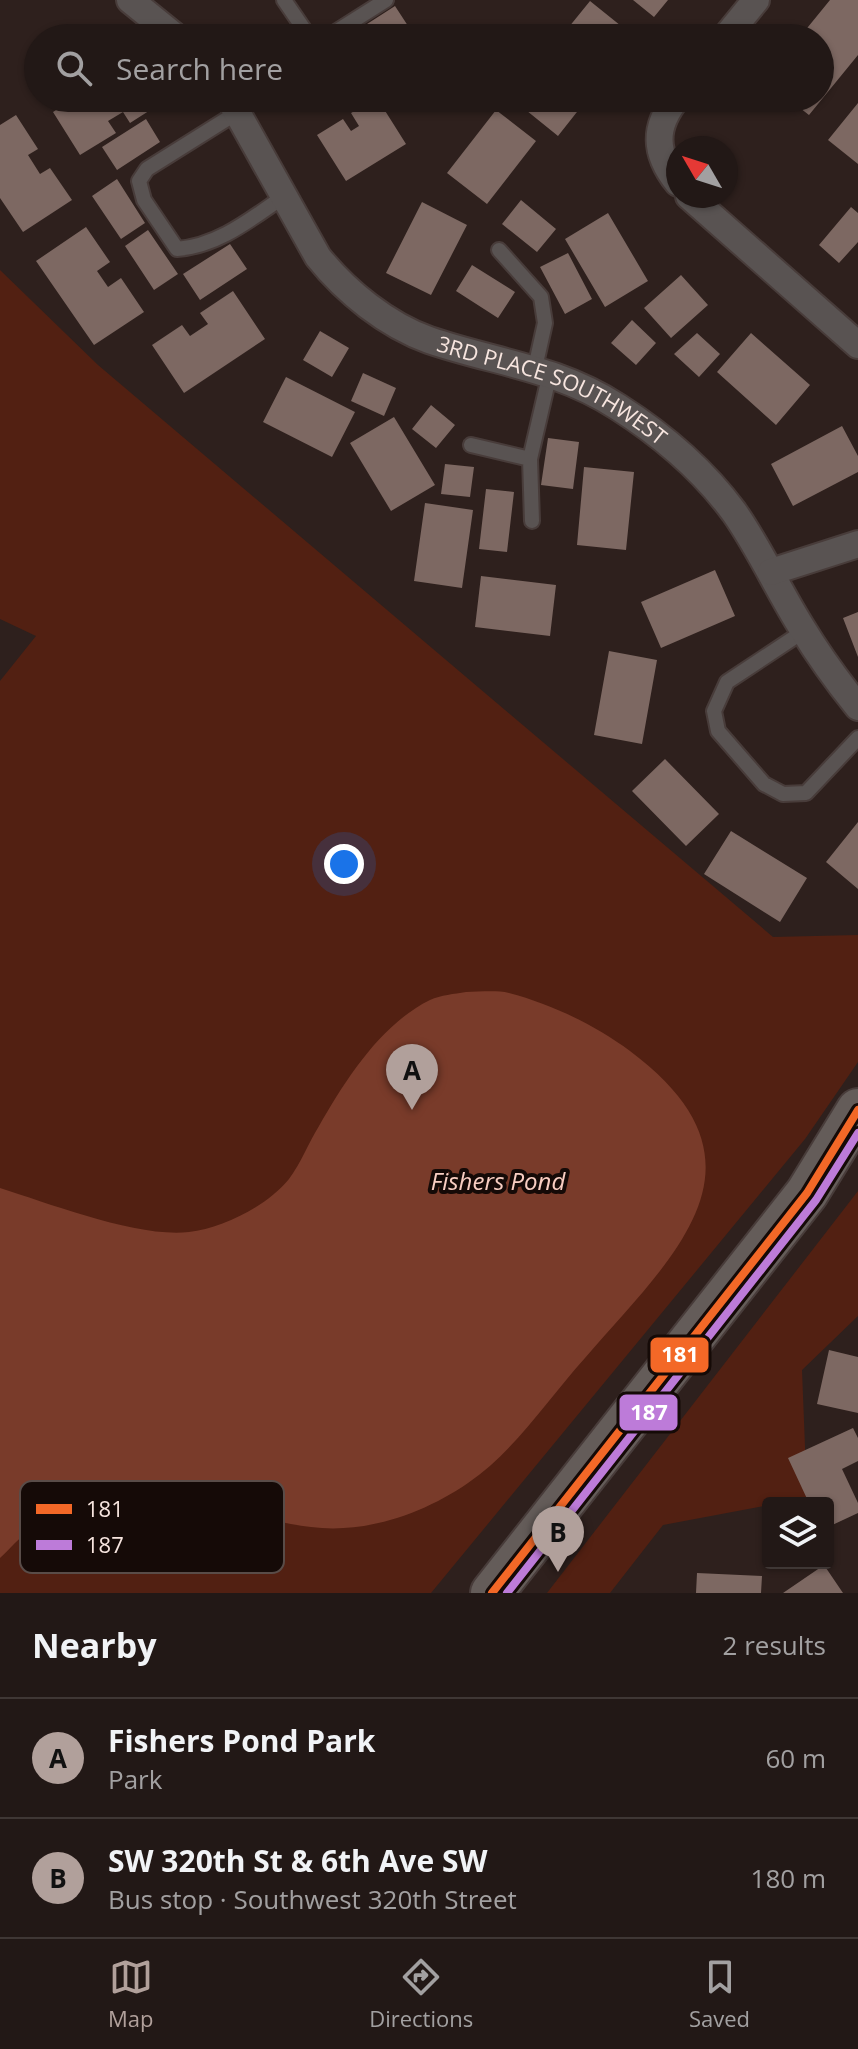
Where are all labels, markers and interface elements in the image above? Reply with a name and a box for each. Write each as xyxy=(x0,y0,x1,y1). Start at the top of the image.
search box xyxy=(24,24,834,112)
icon: search xyxy=(52,46,96,90)
text: Search here xyxy=(116,48,283,89)
north arrow xyxy=(666,136,738,208)
street label: 3RD PLACE SOUTHWEST xyxy=(434,328,674,451)
your location xyxy=(324,844,364,884)
pin: A xyxy=(386,1044,438,1110)
water label: Fishers Pond xyxy=(431,1164,566,1197)
line badge: 181 xyxy=(649,1336,710,1374)
text: 181 xyxy=(661,1338,699,1368)
line badge: 187 xyxy=(618,1393,679,1432)
text: 187 xyxy=(630,1396,668,1426)
legend xyxy=(20,1481,284,1573)
text: 181 xyxy=(86,1493,124,1523)
map controls xyxy=(762,1497,834,1569)
button: layers xyxy=(762,1497,834,1569)
pin: B xyxy=(532,1506,584,1572)
text: 187 xyxy=(86,1529,124,1559)
text: Nearby xyxy=(32,1622,157,1668)
text: 2 results xyxy=(723,1627,826,1663)
text: Fishers Pond Park xyxy=(108,1720,375,1761)
text: A xyxy=(49,1740,67,1776)
text: 60 m xyxy=(765,1740,826,1776)
text: Park xyxy=(108,1761,162,1797)
text: SW 320th St & 6th Ave SW xyxy=(108,1840,487,1881)
text: B xyxy=(49,1860,67,1896)
text: 180 m xyxy=(751,1860,826,1896)
text: Bus stop · Southwest 320th Street xyxy=(108,1881,517,1917)
tab: Map xyxy=(108,1955,153,2033)
tab: Directions xyxy=(369,1955,473,2033)
tab: Saved xyxy=(689,1955,750,2033)

